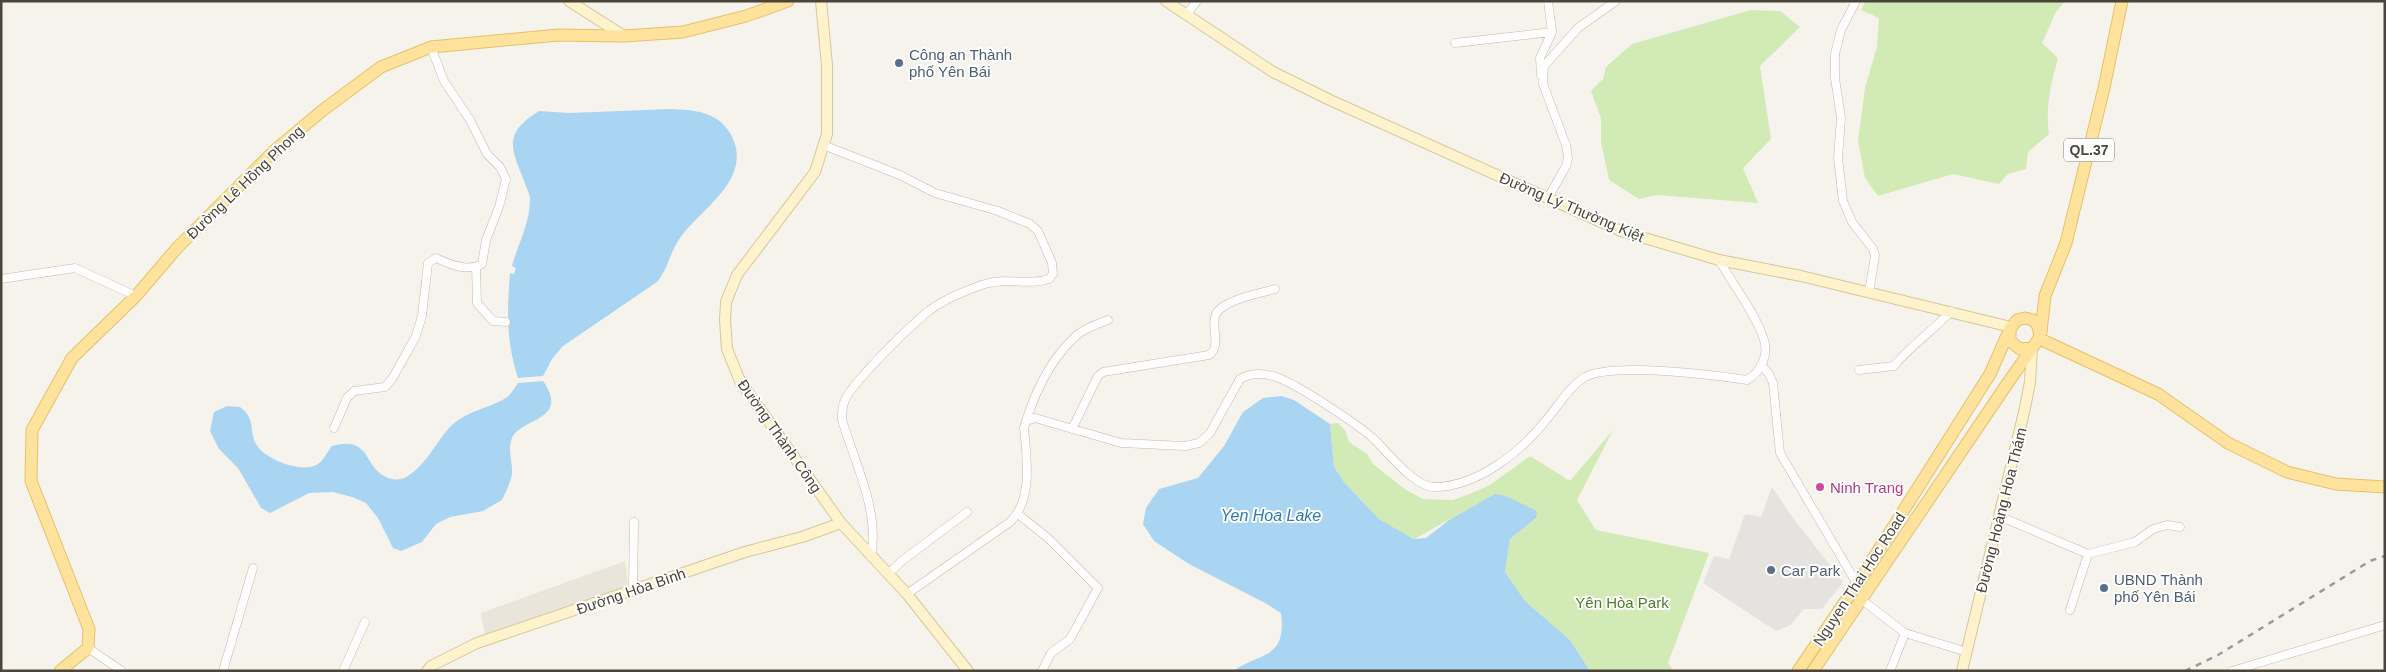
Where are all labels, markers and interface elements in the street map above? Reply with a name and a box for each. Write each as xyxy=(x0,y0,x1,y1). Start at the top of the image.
place label: Công an Thành phố Yên Bái xyxy=(909,46,1012,80)
marker: Công an Thành phố Yên Bái xyxy=(893,57,905,69)
street label: Đường Lê Hồng Phong xyxy=(183,122,307,242)
road number: QL.37 xyxy=(2064,138,2114,162)
street label: Đường Lý Thường Kiệt xyxy=(1497,169,1648,246)
street label: Đường Thành Công xyxy=(735,376,825,496)
street label: Đường Hoàng Hoa Thám xyxy=(1972,426,2030,594)
place label: Ninh Trang xyxy=(1830,479,1903,496)
marker: Ninh Trang xyxy=(1814,481,1826,493)
water label: Yen Hoa Lake xyxy=(1221,507,1321,524)
street label: Nguyen Thai Hoc Road xyxy=(1809,509,1909,649)
place label: Car Park xyxy=(1781,562,1841,579)
street label: Đường Hòa Bình xyxy=(574,564,688,618)
marker: Car Park xyxy=(1765,564,1777,576)
place label: UBND Thành phố Yên Bái xyxy=(2114,571,2203,605)
marker: UBND Thành phố Yên Bái xyxy=(2098,582,2110,594)
park label: Yên Hòa Park xyxy=(1575,594,1669,611)

